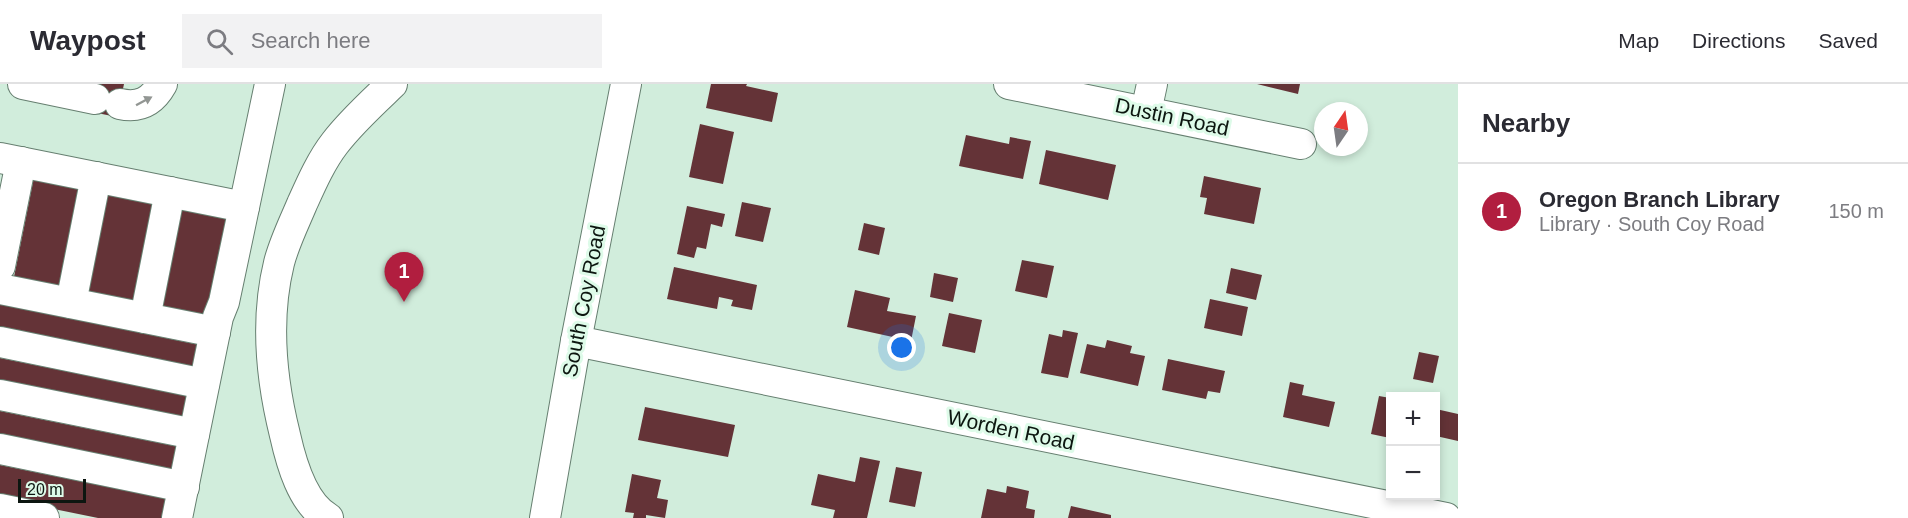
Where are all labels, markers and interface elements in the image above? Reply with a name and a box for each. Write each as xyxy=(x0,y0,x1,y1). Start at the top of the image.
search box xyxy=(182,14,602,68)
text: Waypost xyxy=(30,25,146,56)
icon: search xyxy=(203,25,236,58)
text: Search here xyxy=(251,28,371,53)
text: Map xyxy=(1618,29,1659,52)
text: Directions xyxy=(1692,29,1785,52)
text: Saved xyxy=(1818,29,1878,52)
street label: Dustin Road xyxy=(1113,93,1231,140)
one-way arrow xyxy=(136,96,153,106)
north arrow xyxy=(1314,102,1368,156)
text: Nearby xyxy=(1482,108,1570,138)
text: Oregon Branch Library xyxy=(1539,187,1780,212)
text: 1 xyxy=(1496,200,1507,222)
text: 150 m xyxy=(1828,200,1884,222)
text: Library · South Coy Road xyxy=(1539,213,1765,235)
street label: South Coy Road xyxy=(558,223,610,379)
pin: 1 xyxy=(384,252,424,302)
your location xyxy=(887,333,916,362)
map controls xyxy=(1386,392,1440,500)
button: + xyxy=(1386,392,1440,446)
street label: Worden Road xyxy=(946,405,1077,454)
button: − xyxy=(1386,446,1440,500)
scale bar xyxy=(18,476,86,504)
text: 20 m xyxy=(27,481,63,498)

